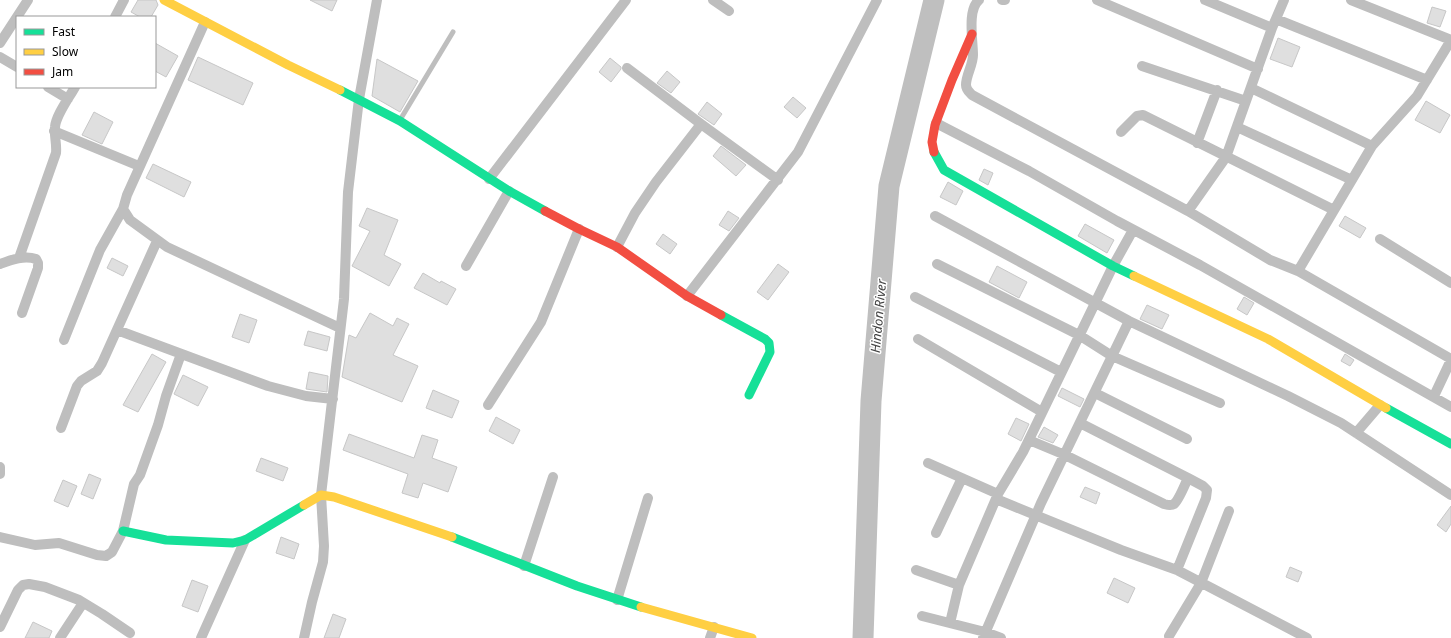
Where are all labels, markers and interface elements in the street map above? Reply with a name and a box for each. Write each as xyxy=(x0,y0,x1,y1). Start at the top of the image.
legend xyxy=(16,16,156,88)
text: Fast xyxy=(52,23,76,40)
text: Slow xyxy=(52,43,79,60)
text: Jam xyxy=(51,63,73,80)
water label: Hindon River xyxy=(866,278,890,354)

